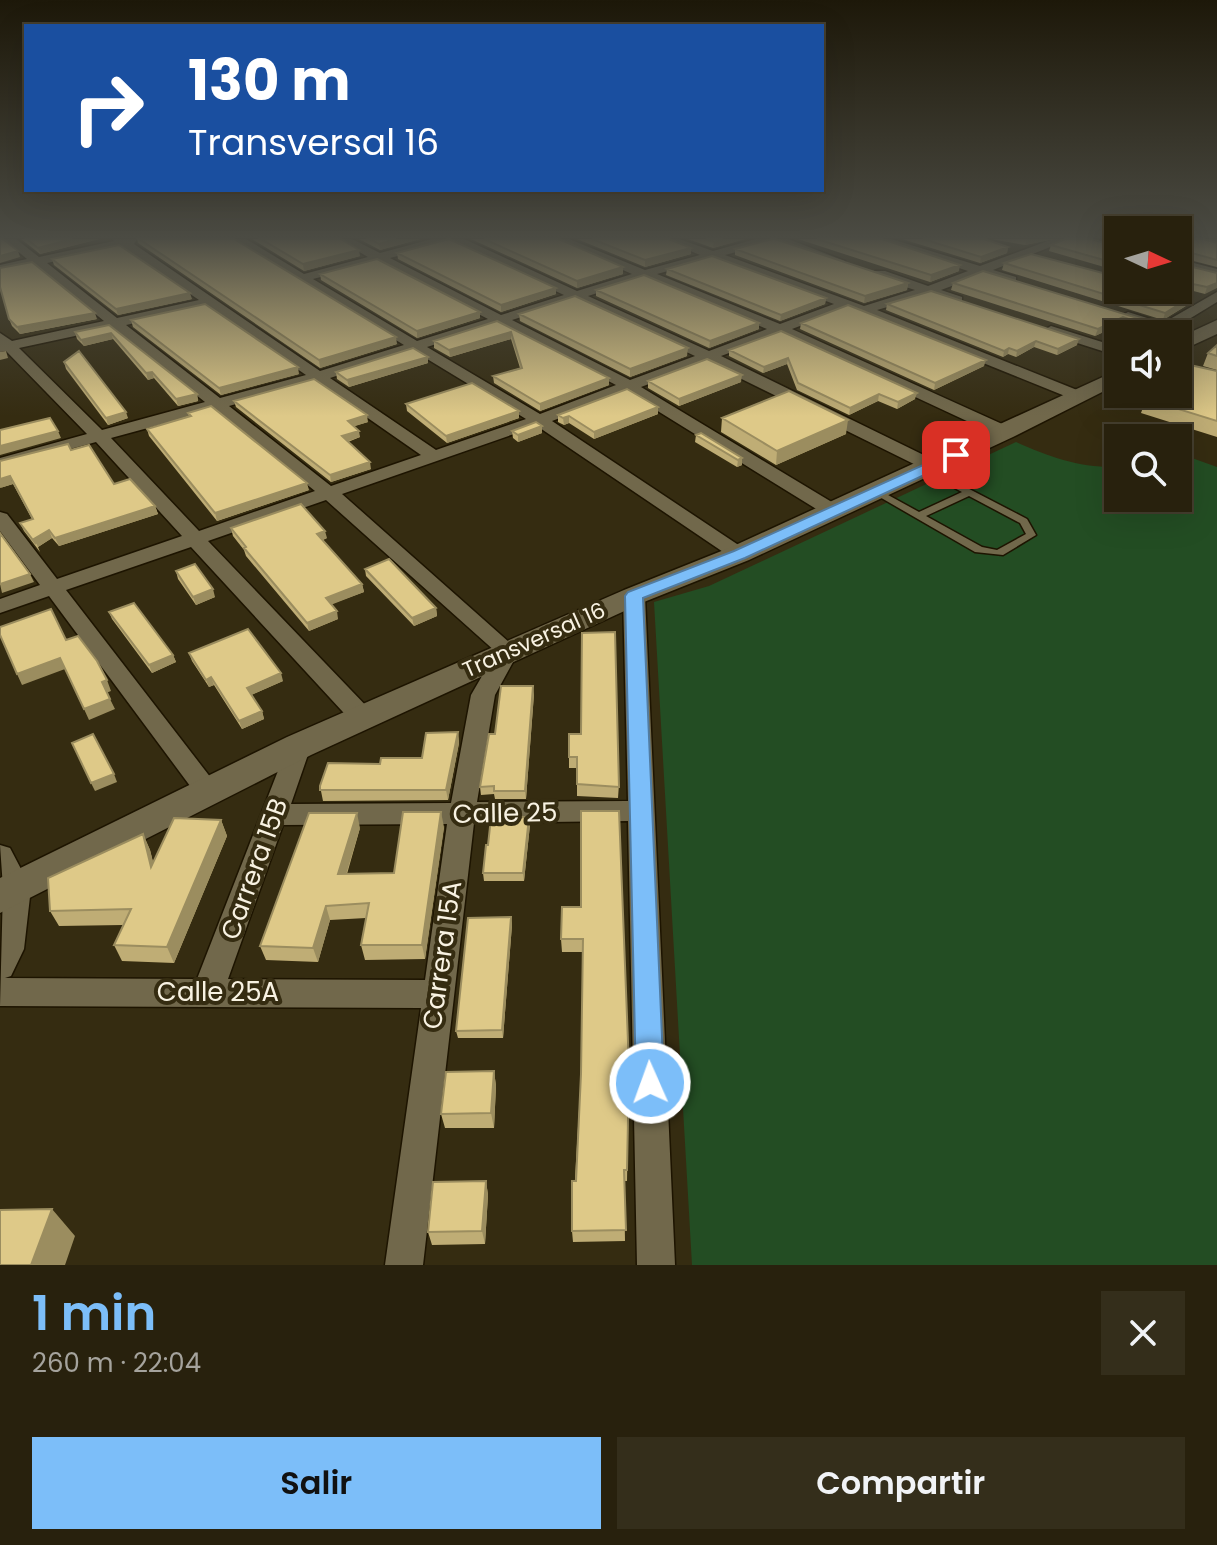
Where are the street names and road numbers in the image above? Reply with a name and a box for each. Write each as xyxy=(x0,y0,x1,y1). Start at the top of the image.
street label: Transversal 16 xyxy=(458,595,610,685)
street label: Carrera 15B xyxy=(212,793,296,945)
street label: Calle 25 xyxy=(452,794,558,832)
street label: Carrera 15A xyxy=(414,878,470,1032)
street label: Calle 25A xyxy=(157,974,279,1010)

